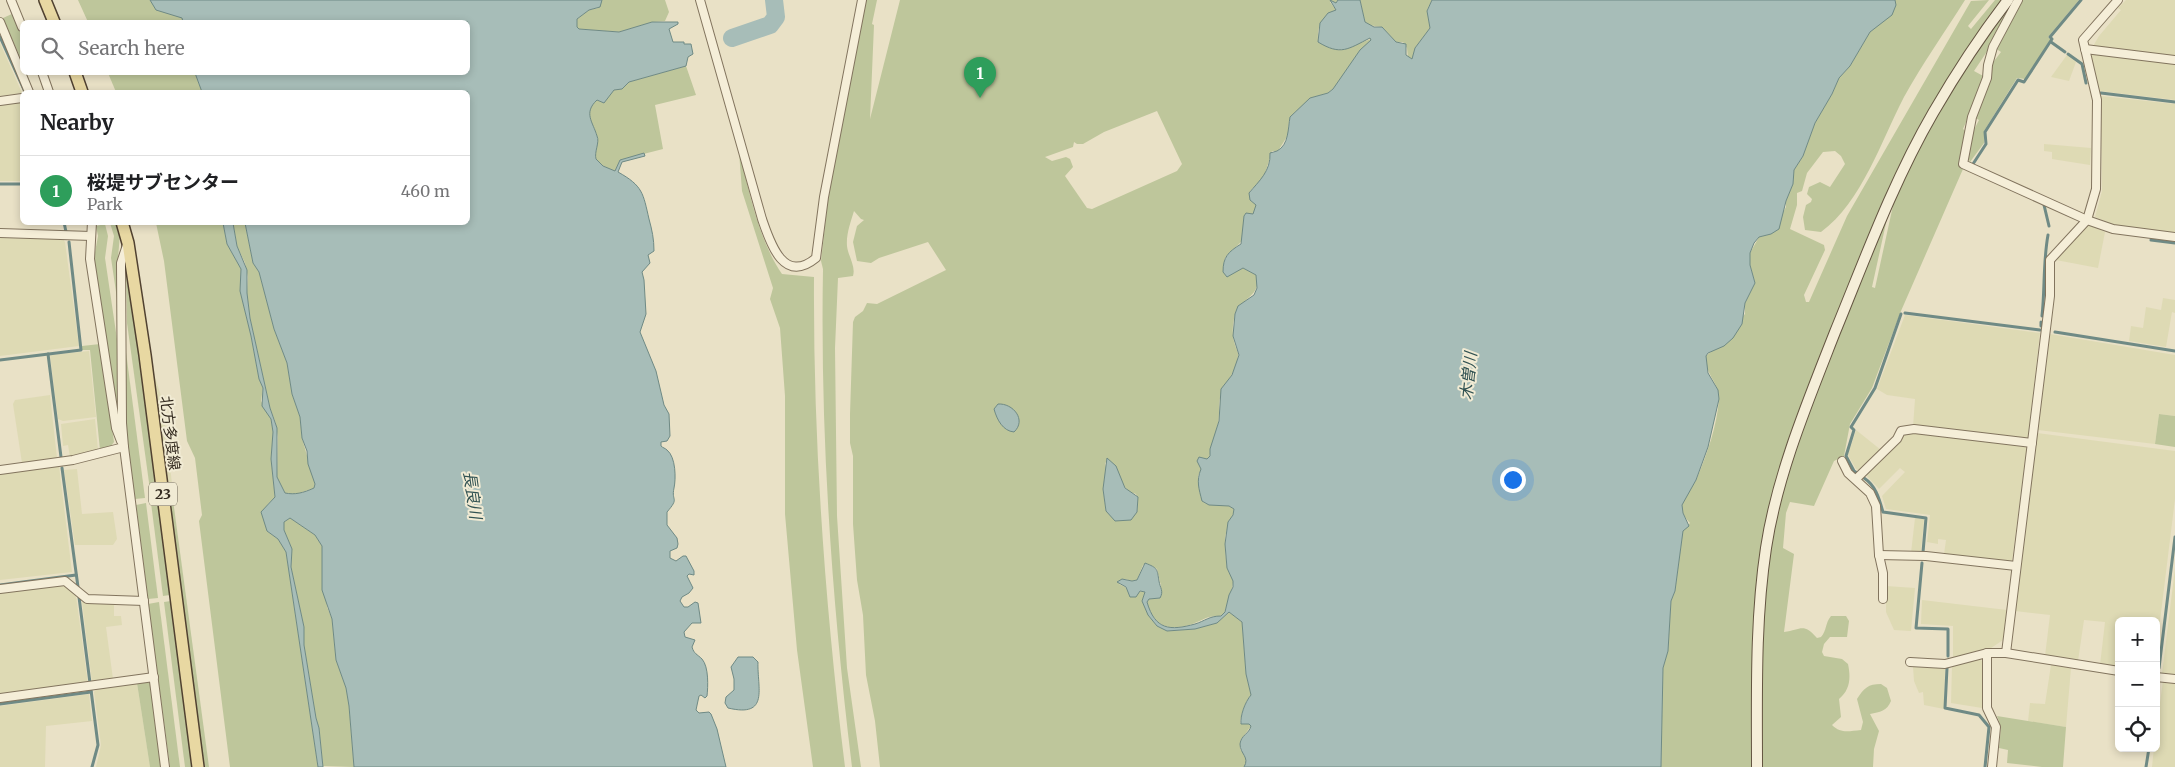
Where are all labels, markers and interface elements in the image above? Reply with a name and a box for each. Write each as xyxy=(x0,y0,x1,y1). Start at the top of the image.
search box xyxy=(20,20,470,75)
icon: search xyxy=(38,34,66,62)
text: Search here xyxy=(78,36,185,60)
pin: 1 xyxy=(964,57,996,98)
text: Nearby xyxy=(40,109,114,136)
text: 桜堤サブセンター xyxy=(87,170,239,194)
text: 1 xyxy=(52,181,60,201)
text: 460 m xyxy=(401,181,450,201)
text: Park xyxy=(87,194,123,214)
water label: 木曽川 xyxy=(1456,349,1481,401)
street label: 北方多度線 xyxy=(156,395,184,471)
your location xyxy=(1500,467,1526,493)
water label: 長良川 xyxy=(460,470,487,522)
road number: 23 xyxy=(149,482,177,506)
map controls xyxy=(2115,617,2160,752)
button: + xyxy=(2115,617,2160,662)
button: − xyxy=(2115,662,2160,707)
button: locate xyxy=(2115,707,2160,752)

